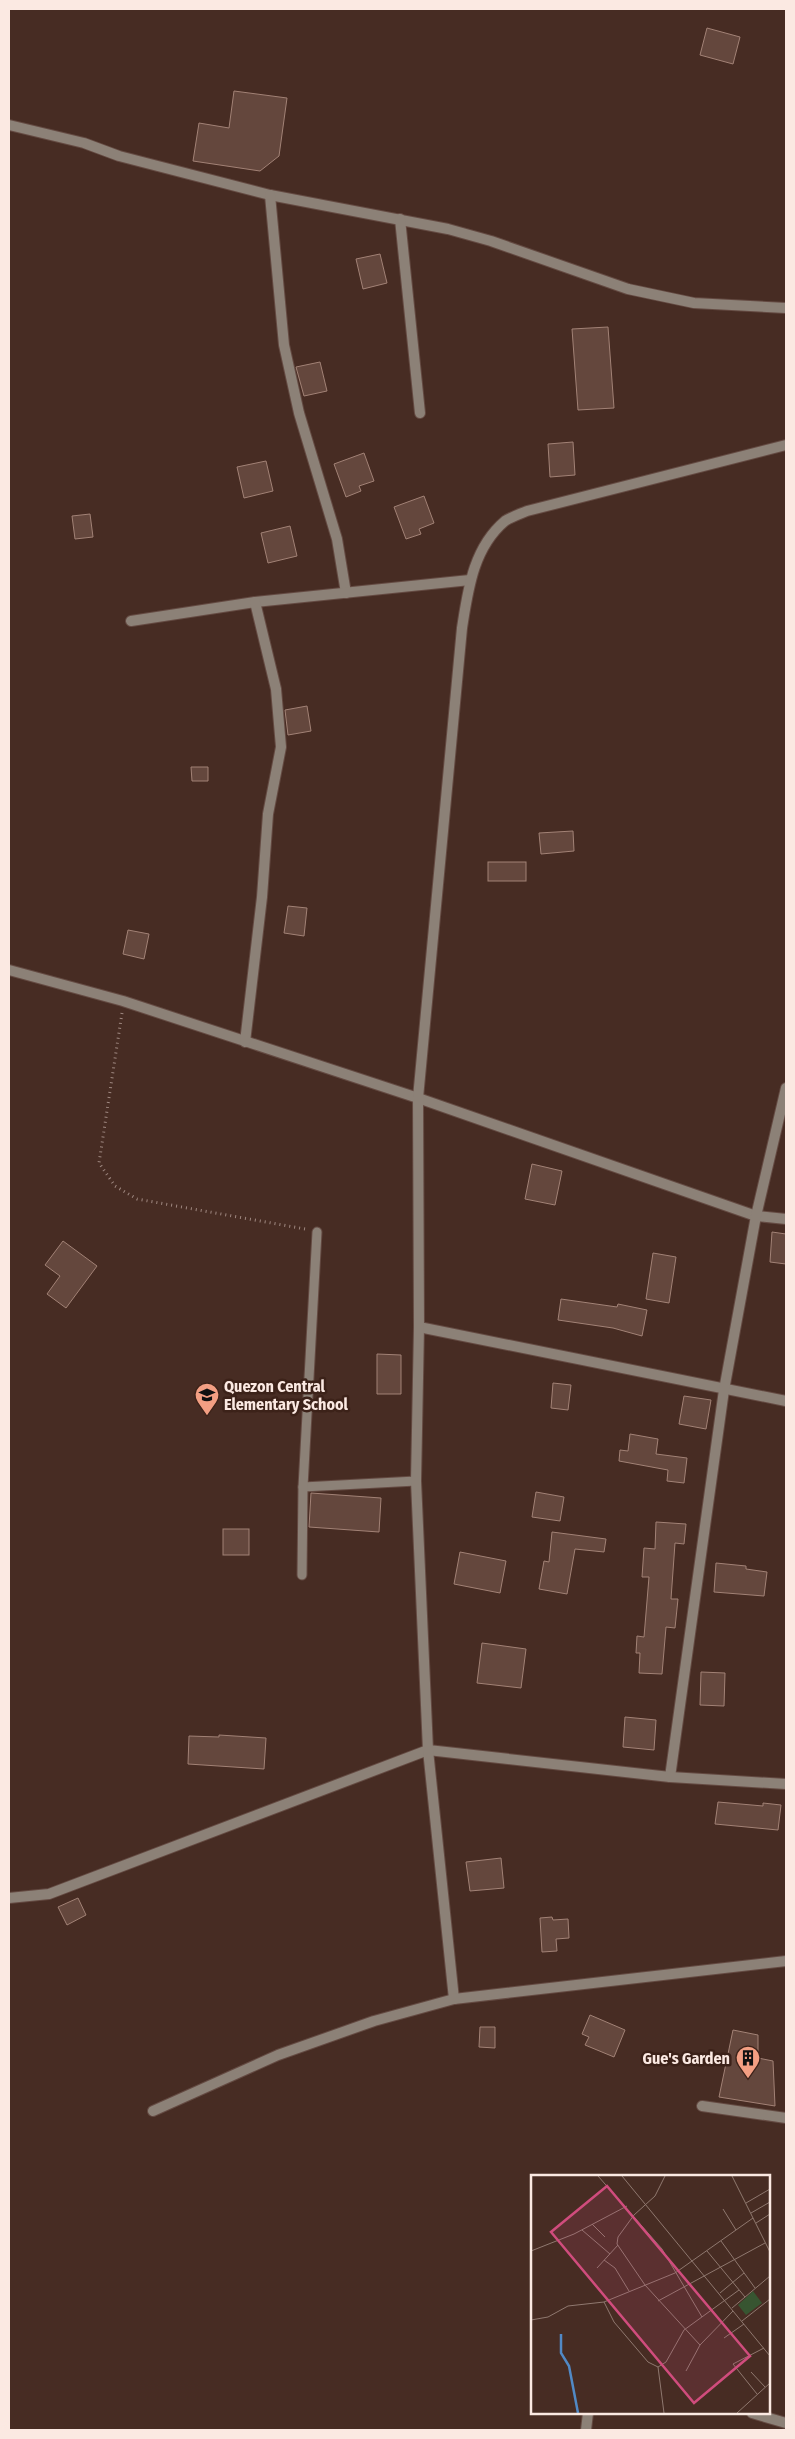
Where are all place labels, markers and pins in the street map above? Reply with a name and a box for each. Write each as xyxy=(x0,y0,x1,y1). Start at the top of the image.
place label: Quezon Central Elementary School xyxy=(224,1377,349,1414)
school or university icon: Quezon Central Elementary School xyxy=(194,1382,220,1416)
building icon: Gue's Garden xyxy=(735,2045,761,2079)
place label: Gue's Garden xyxy=(643,2049,730,2068)

